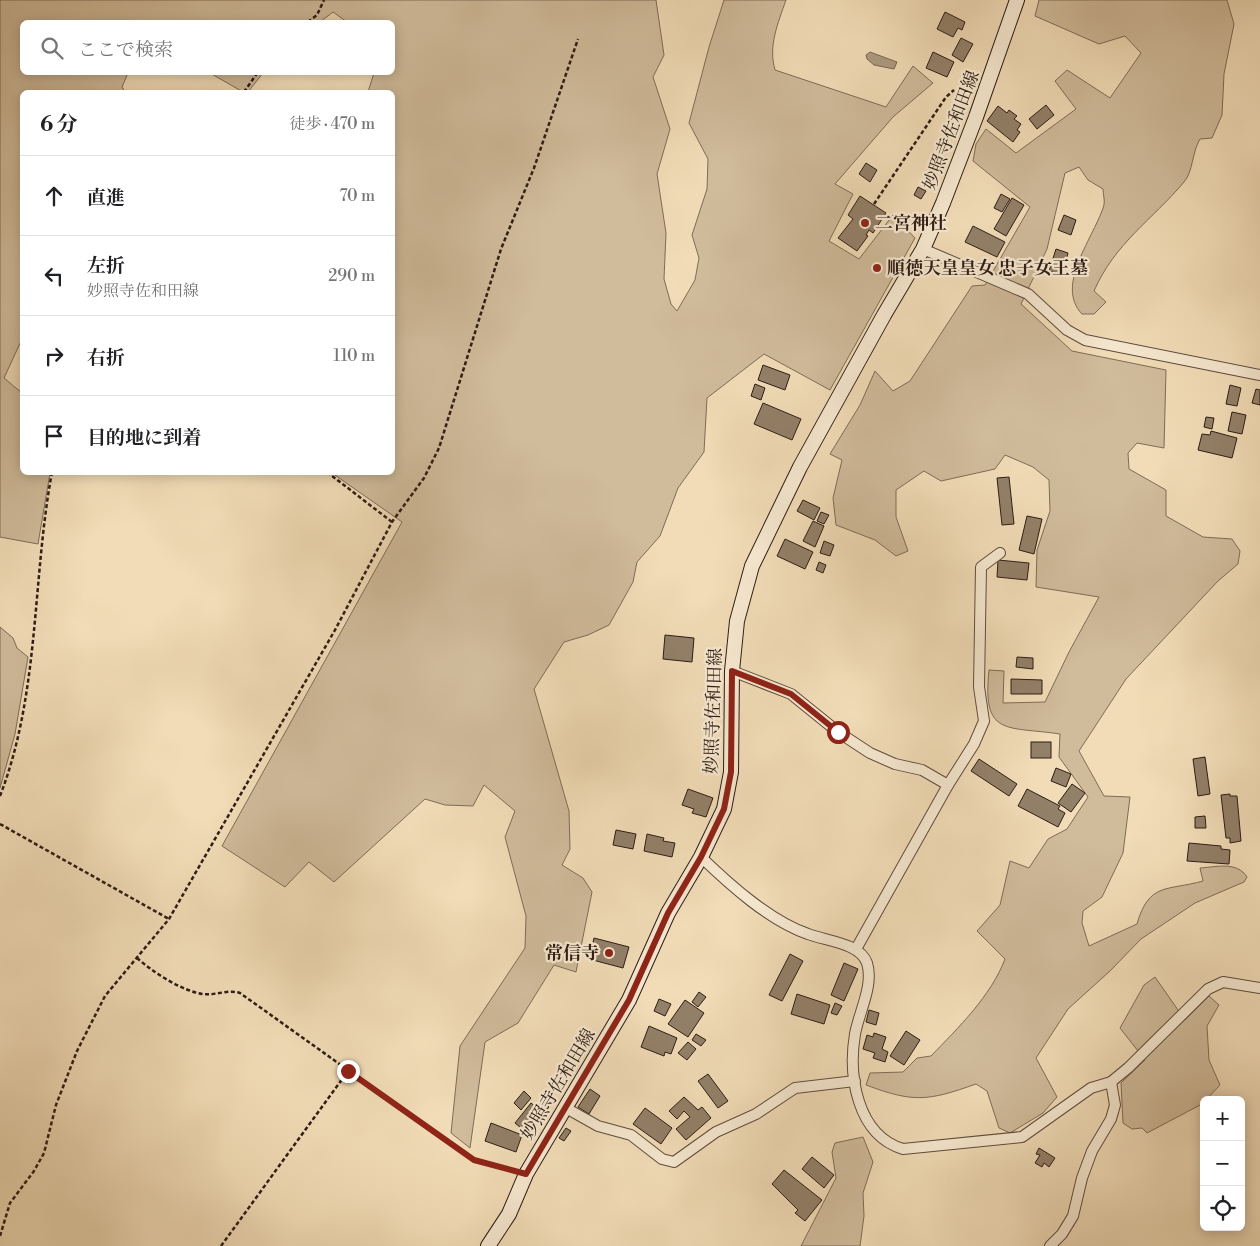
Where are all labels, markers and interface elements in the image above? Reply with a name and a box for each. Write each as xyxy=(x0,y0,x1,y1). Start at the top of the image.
search box xyxy=(20,20,395,75)
icon: search xyxy=(38,34,66,62)
text: ここで検索 xyxy=(78,38,173,62)
street label: 妙照寺佐和田線 xyxy=(918,67,985,193)
text: 6 分 xyxy=(40,112,78,138)
text: 徒歩 · 470 m xyxy=(289,114,375,134)
icon: ahead xyxy=(40,182,68,210)
text: 直進 xyxy=(87,186,125,210)
text: 70 m xyxy=(339,186,375,206)
place label: 二宮神社 xyxy=(875,212,947,235)
marker: 二宮神社 xyxy=(859,217,871,229)
text: 左折 xyxy=(87,254,125,278)
place label: 順徳天皇皇女 忠子女王墓 xyxy=(887,257,1088,280)
icon: left xyxy=(40,262,68,290)
marker: 順徳天皇皇女 忠子女王墓 xyxy=(871,262,883,274)
text: 290 m xyxy=(328,266,375,286)
text: 妙照寺佐和田線 xyxy=(87,281,199,301)
icon: right xyxy=(40,342,68,370)
text: 右折 xyxy=(87,346,125,370)
text: 110 m xyxy=(333,346,375,366)
icon: arrive xyxy=(40,422,68,450)
text: 目的地に到着 xyxy=(87,426,201,450)
street label: 妙照寺佐和田線 xyxy=(700,648,727,774)
route start xyxy=(827,721,850,744)
place label: 常信寺 xyxy=(545,942,599,965)
marker: 常信寺 xyxy=(603,947,615,959)
street label: 妙照寺佐和田線 xyxy=(516,1024,601,1144)
route end xyxy=(337,1060,360,1083)
map controls xyxy=(1200,1096,1245,1231)
button: + xyxy=(1200,1096,1245,1141)
button: − xyxy=(1200,1141,1245,1186)
button: locate xyxy=(1200,1186,1245,1231)

